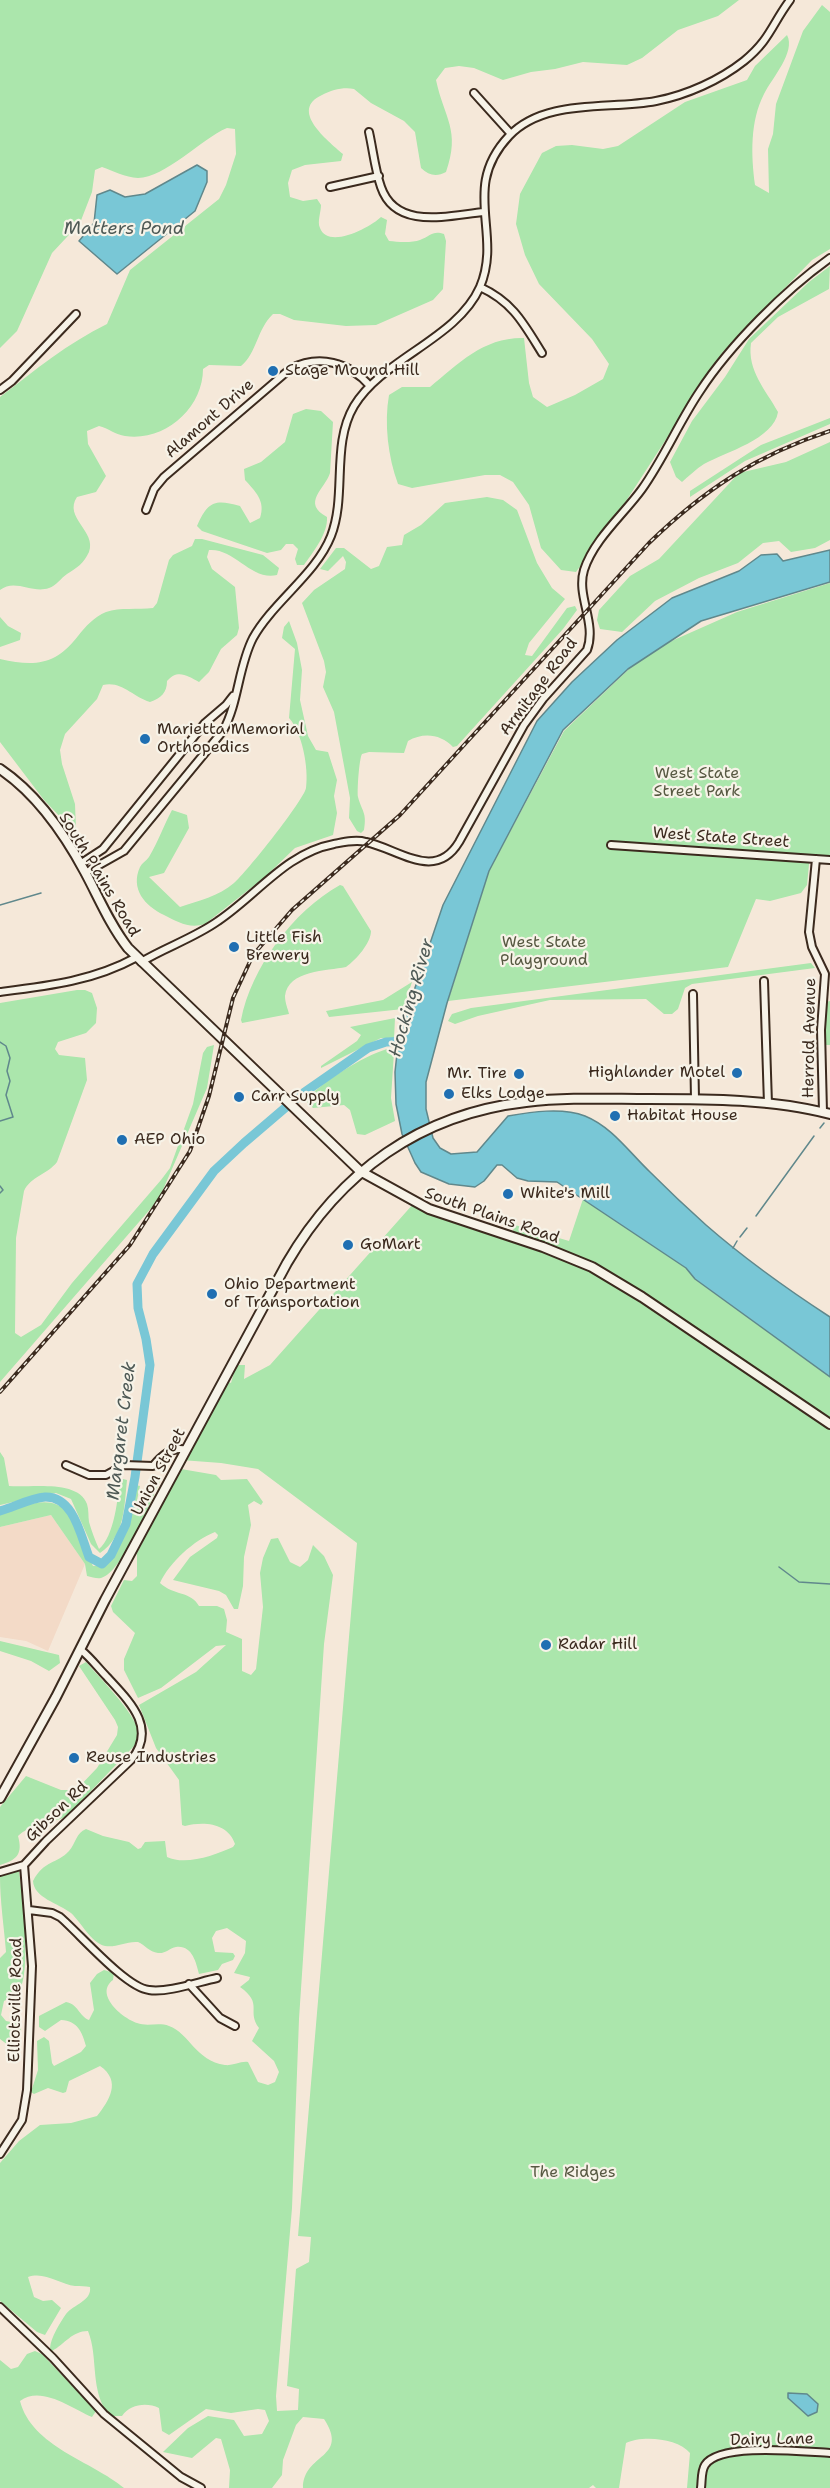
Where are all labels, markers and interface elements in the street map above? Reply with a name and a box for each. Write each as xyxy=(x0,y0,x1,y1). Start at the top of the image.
water label: Matters Pond xyxy=(64,218,184,240)
place label: Stage Mound Hill xyxy=(285,361,419,381)
marker: Stage Mound Hill xyxy=(266,364,280,378)
street label: Alamont Drive xyxy=(162,375,258,463)
street label: Armitage Road xyxy=(496,634,582,740)
place label: Marietta Memorial Orthopedics xyxy=(157,720,304,758)
marker: Marietta Memorial Orthopedics xyxy=(138,732,152,746)
park label: West State Street Park xyxy=(654,764,740,802)
street label: South Plains Road xyxy=(54,810,144,940)
street label: West State Street xyxy=(652,824,790,852)
place label: Little Fish Brewery xyxy=(246,928,322,966)
park label: West State Playground xyxy=(500,933,588,971)
water label: Hocking River xyxy=(385,936,439,1060)
marker: Little Fish Brewery xyxy=(227,940,241,954)
street label: Herrold Avenue xyxy=(799,978,821,1098)
place label: Highlander Motel xyxy=(588,1063,725,1083)
place label: Mr. Tire xyxy=(447,1064,507,1084)
marker: Highlander Motel xyxy=(730,1066,744,1080)
marker: Mr. Tire xyxy=(512,1067,526,1081)
place label: Elks Lodge xyxy=(461,1084,545,1104)
place label: Carr Supply xyxy=(251,1087,340,1107)
marker: Elks Lodge xyxy=(442,1087,456,1101)
marker: Carr Supply xyxy=(232,1090,246,1104)
place label: Habitat House xyxy=(627,1106,738,1126)
marker: Habitat House xyxy=(608,1109,622,1123)
place label: AEP Ohio xyxy=(134,1130,205,1150)
marker: AEP Ohio xyxy=(115,1133,129,1147)
street label: South Plains Road xyxy=(422,1184,562,1248)
place label: White's Mill xyxy=(520,1184,610,1204)
marker: White's Mill xyxy=(501,1187,515,1201)
place label: GoMart xyxy=(360,1235,421,1255)
marker: GoMart xyxy=(341,1238,355,1252)
place label: Ohio Department of Transportation xyxy=(224,1275,360,1313)
marker: Ohio Department of Transportation xyxy=(205,1287,219,1301)
water label: Margaret Creek xyxy=(103,1361,141,1501)
street label: Union Street xyxy=(128,1425,190,1519)
place label: Radar Hill xyxy=(558,1635,637,1655)
marker: Radar Hill xyxy=(539,1638,553,1652)
place label: Reuse Industries xyxy=(86,1748,216,1768)
marker: Reuse Industries xyxy=(67,1751,81,1765)
street label: Gibson Rd xyxy=(22,1778,92,1846)
street label: Elliotsville Road xyxy=(5,1937,27,2063)
park label: The Ridges xyxy=(530,2163,616,2183)
street label: Dairy Lane xyxy=(730,2430,814,2450)

